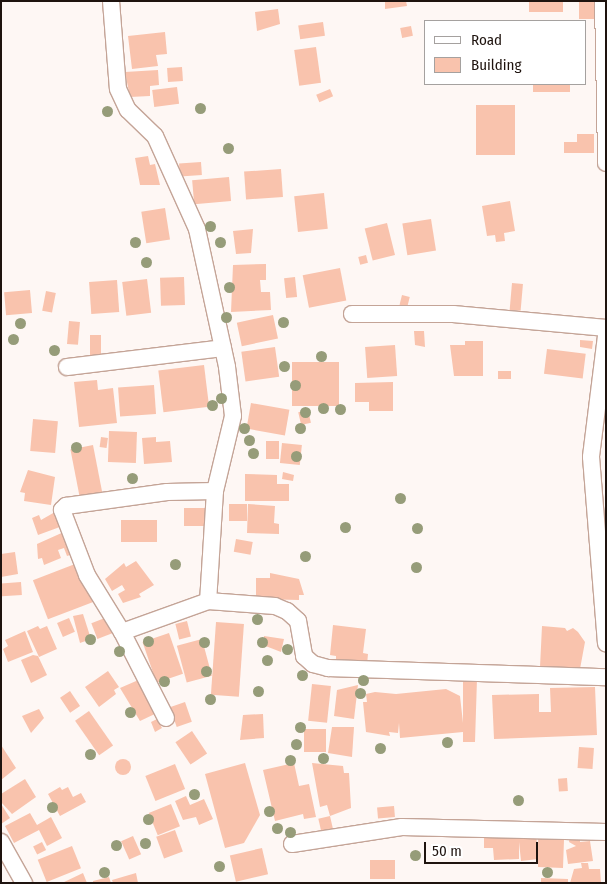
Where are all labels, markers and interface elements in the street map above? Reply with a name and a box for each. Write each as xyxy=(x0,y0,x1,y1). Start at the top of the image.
legend xyxy=(424,20,587,85)
text: Road xyxy=(471,31,502,49)
text: Building xyxy=(471,56,522,74)
scale bar xyxy=(427,832,541,864)
text: 50 m xyxy=(432,842,462,860)

